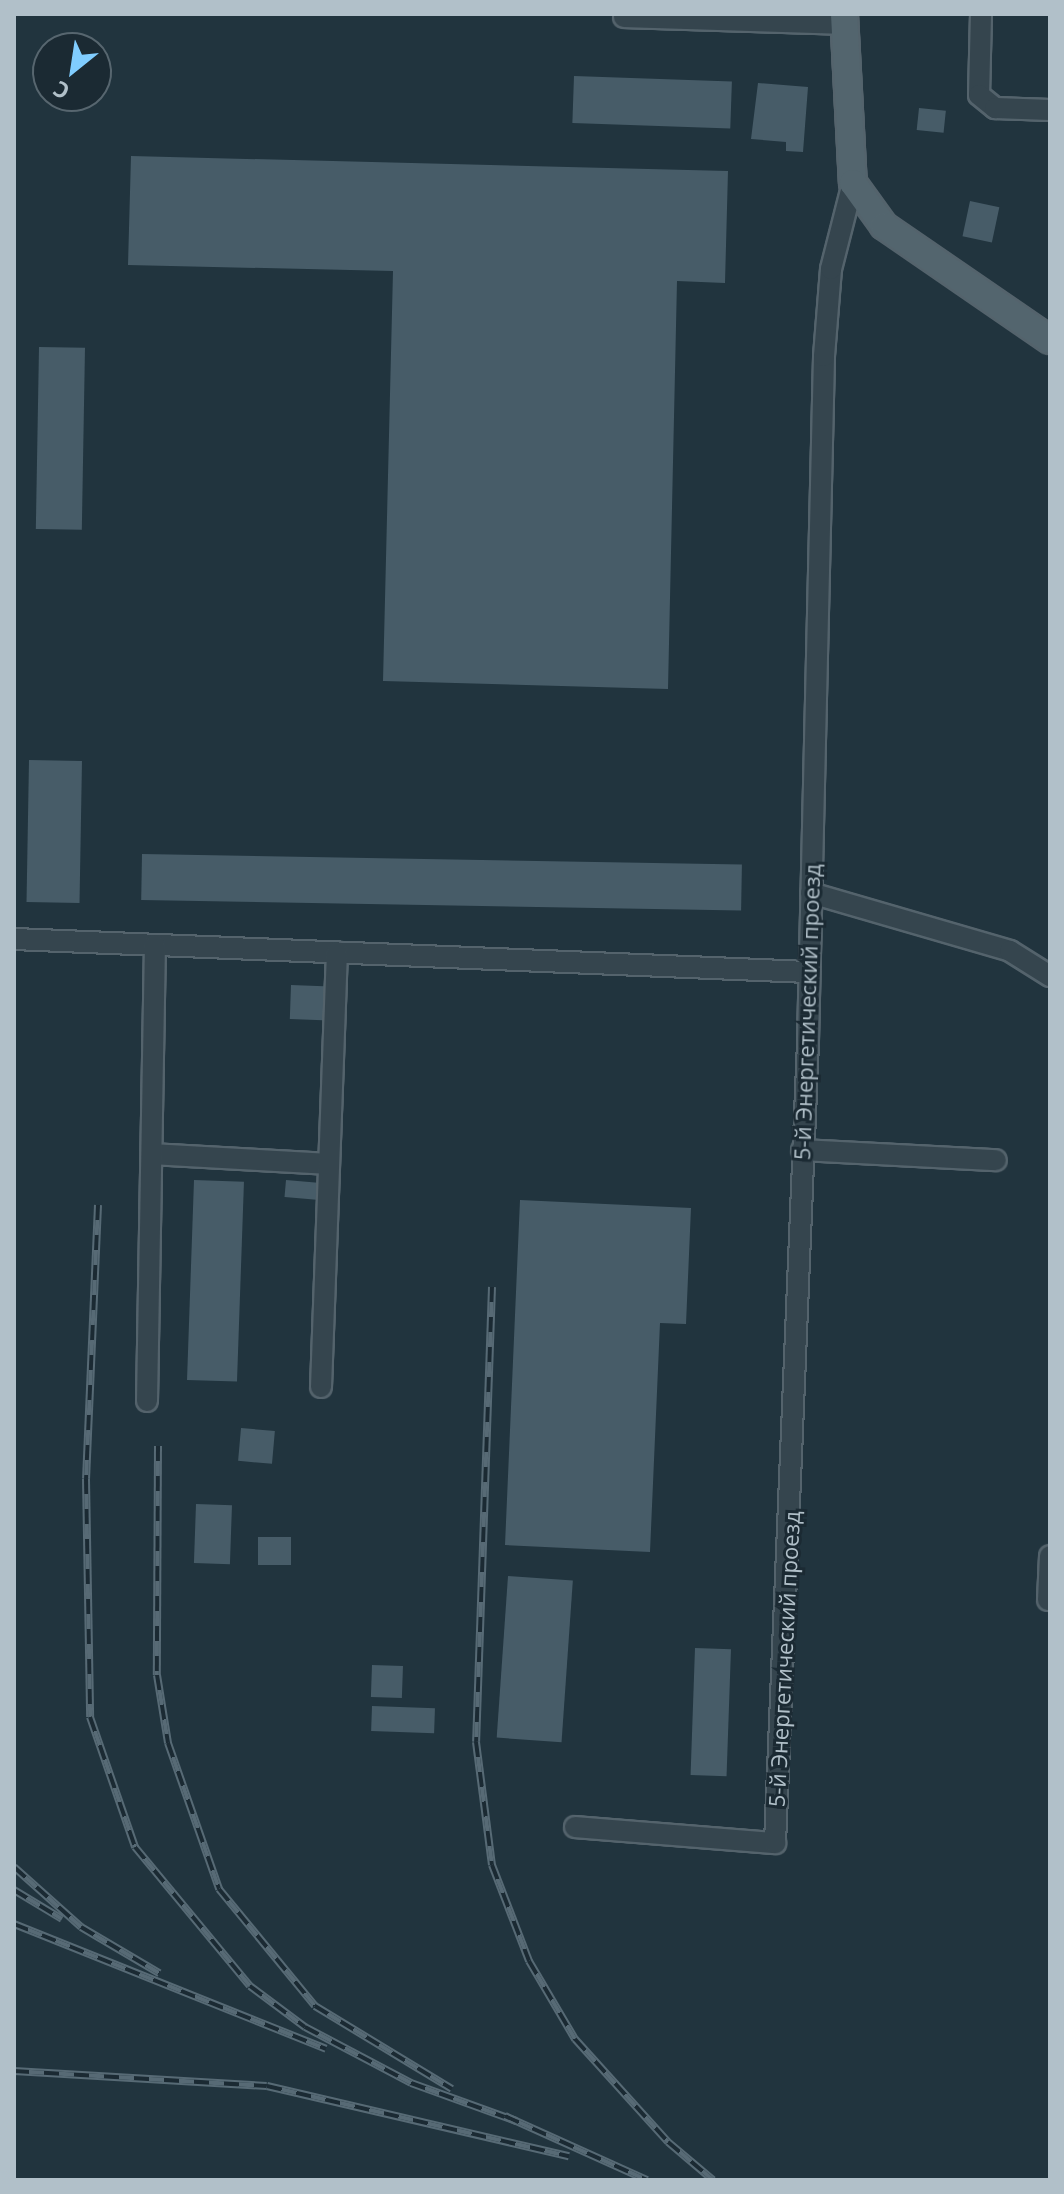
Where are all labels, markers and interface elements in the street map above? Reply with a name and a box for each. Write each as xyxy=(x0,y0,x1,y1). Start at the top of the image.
north arrow xyxy=(32,32,112,112)
text: С xyxy=(47,75,75,108)
street label: 5-й Энергетический проезд xyxy=(789,863,825,1161)
street label: 5-й Энергетический проезд xyxy=(763,1510,805,1808)

